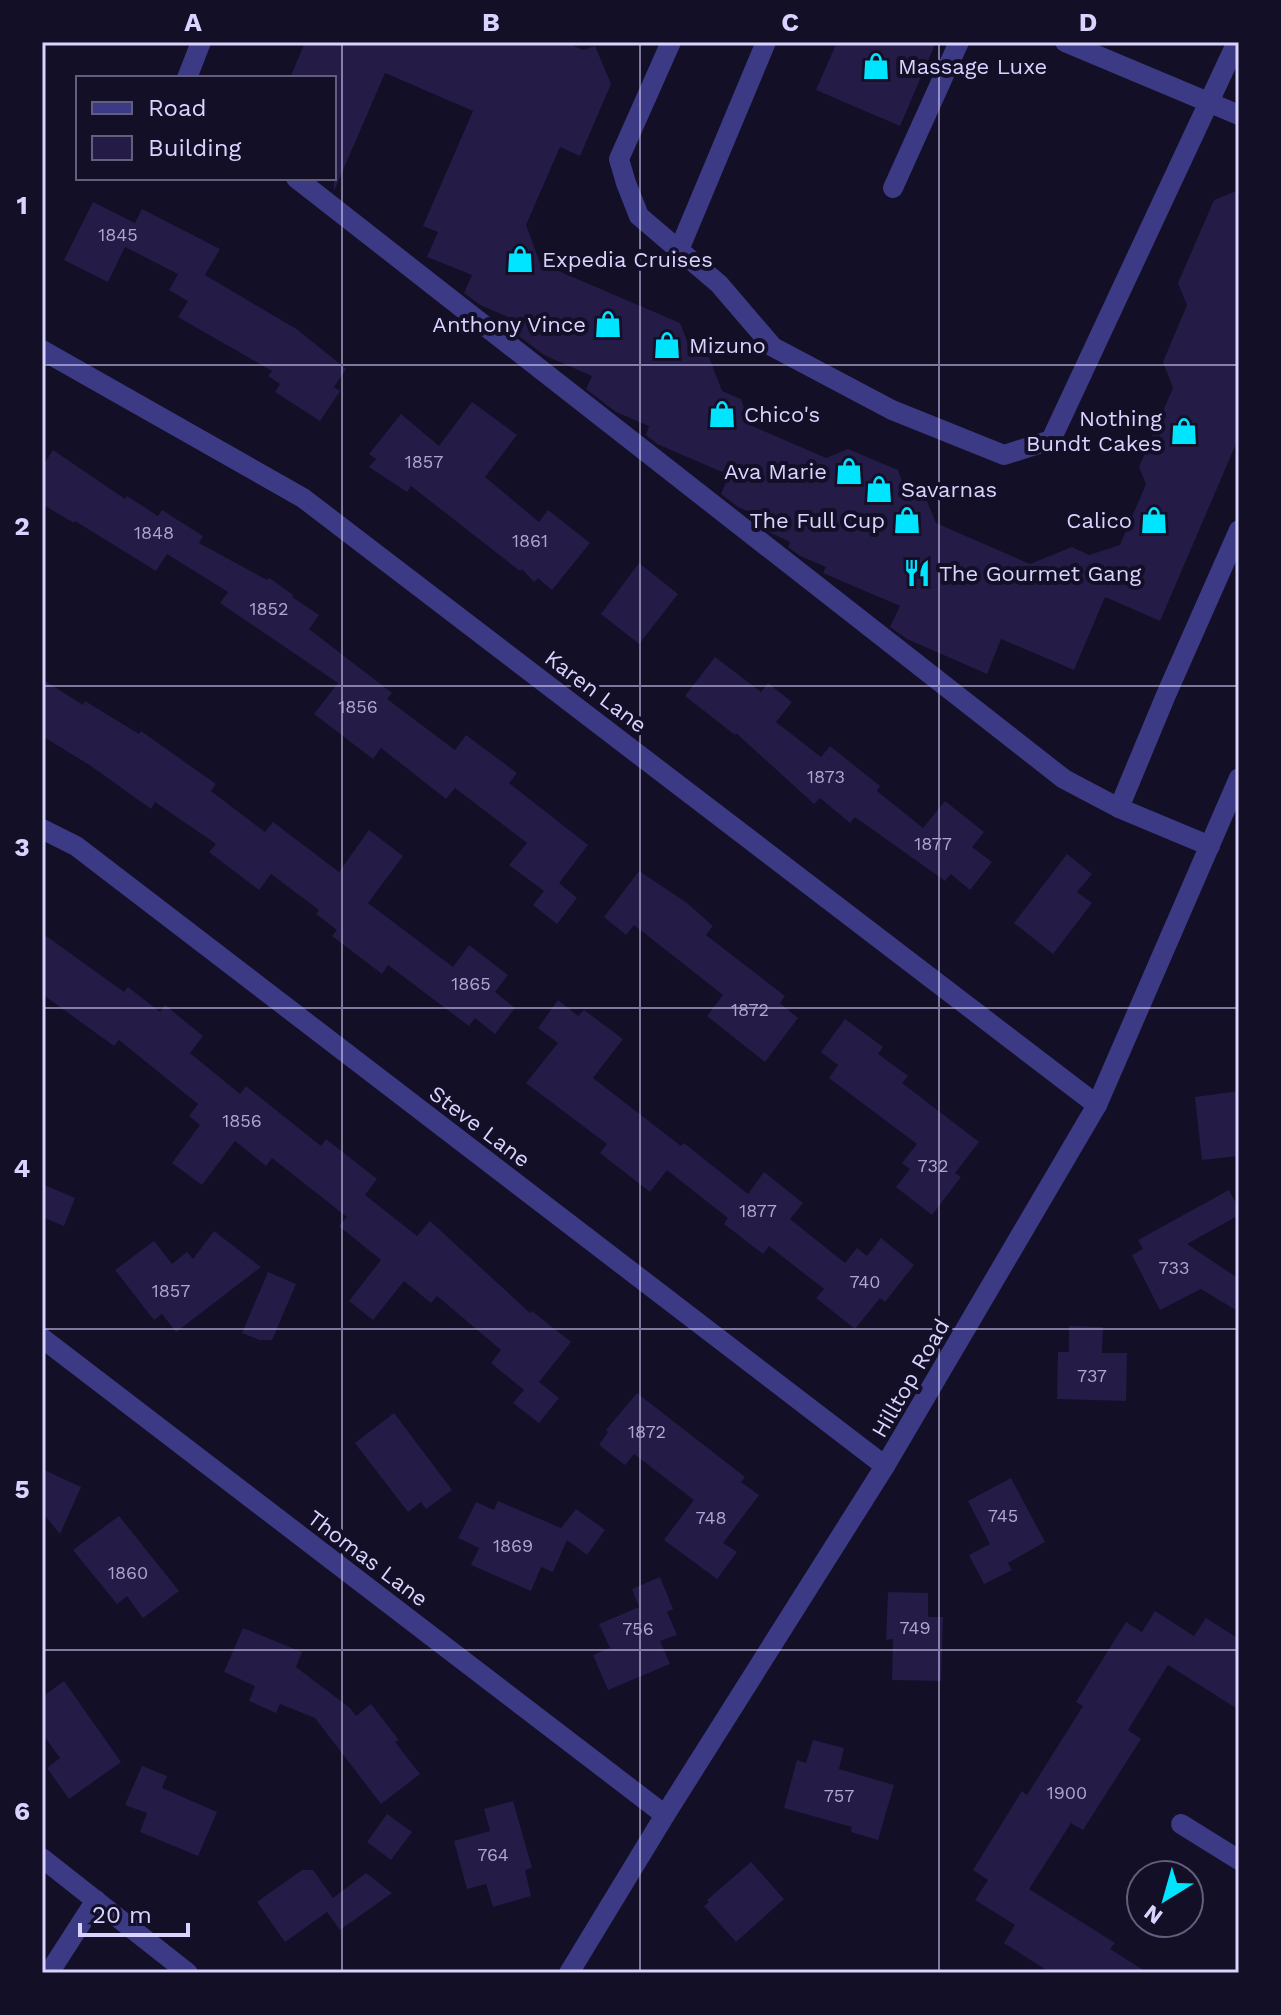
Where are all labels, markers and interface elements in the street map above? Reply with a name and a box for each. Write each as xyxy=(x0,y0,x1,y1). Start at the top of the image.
text: A xyxy=(184,7,202,37)
text: B xyxy=(482,7,500,37)
text: C xyxy=(781,7,799,37)
text: D xyxy=(1079,7,1097,37)
shop icon: Massage Luxe xyxy=(861,51,891,81)
place label: Massage Luxe xyxy=(898,54,1047,79)
legend xyxy=(76,76,336,180)
text: Road xyxy=(148,94,207,122)
text: Building xyxy=(148,134,241,162)
text: 1 xyxy=(16,190,28,220)
house number: 1845 xyxy=(98,224,138,245)
shop icon: Expedia Cruises xyxy=(505,244,535,274)
place label: Expedia Cruises xyxy=(542,247,713,272)
shop icon: Anthony Vince xyxy=(593,309,623,339)
place label: Anthony Vince xyxy=(432,312,586,337)
shop icon: Mizuno xyxy=(652,330,682,360)
place label: Mizuno xyxy=(689,333,766,358)
shop icon: Chico's xyxy=(707,399,737,429)
place label: Chico's xyxy=(744,402,820,427)
place label: Nothing Bundt Cakes xyxy=(1026,406,1162,456)
shop icon: Nothing Bundt Cakes xyxy=(1169,416,1199,446)
house number: 1857 xyxy=(405,451,443,472)
shop icon: Ava Marie xyxy=(834,456,864,486)
place label: Ava Marie xyxy=(724,459,827,484)
shop icon: Savarnas xyxy=(864,474,894,504)
place label: Savarnas xyxy=(901,477,997,502)
shop icon: The Full Cup xyxy=(892,505,922,535)
shop icon: Calico xyxy=(1139,505,1169,535)
place label: The Full Cup xyxy=(750,508,885,533)
place label: Calico xyxy=(1066,508,1132,533)
text: 2 xyxy=(14,511,30,541)
house number: 1848 xyxy=(134,522,174,543)
house number: 1861 xyxy=(512,530,548,551)
restaurant icon: The Gourmet Gang xyxy=(902,558,932,588)
place label: The Gourmet Gang xyxy=(939,561,1141,586)
house number: 1852 xyxy=(249,598,289,619)
street label: Karen Lane xyxy=(540,645,652,738)
house number: 1856 xyxy=(338,696,378,717)
house number: 1873 xyxy=(807,766,845,787)
text: 3 xyxy=(14,832,30,862)
house number: 1877 xyxy=(914,833,952,854)
house number: 1865 xyxy=(451,973,491,994)
house number: 1872 xyxy=(731,999,769,1020)
street label: Steve Lane xyxy=(425,1081,535,1172)
house number: 1856 xyxy=(222,1110,262,1131)
text: 4 xyxy=(14,1153,31,1183)
house number: 732 xyxy=(917,1155,949,1176)
house number: 1877 xyxy=(739,1200,777,1221)
house number: 733 xyxy=(1158,1257,1190,1278)
house number: 740 xyxy=(849,1271,881,1292)
house number: 1857 xyxy=(152,1280,190,1301)
street label: Hilltop Road xyxy=(866,1315,954,1442)
house number: 737 xyxy=(1077,1365,1107,1386)
house number: 1872 xyxy=(628,1421,666,1442)
text: 5 xyxy=(14,1474,30,1504)
street label: Thomas Lane xyxy=(303,1505,433,1612)
house number: 745 xyxy=(988,1505,1018,1526)
house number: 748 xyxy=(696,1507,726,1528)
house number: 1869 xyxy=(493,1535,533,1556)
house number: 1860 xyxy=(108,1562,148,1583)
house number: 749 xyxy=(900,1617,931,1638)
house number: 756 xyxy=(622,1618,654,1639)
house number: 1900 xyxy=(1047,1782,1087,1803)
house number: 757 xyxy=(824,1785,854,1806)
text: 6 xyxy=(14,1796,30,1826)
house number: 764 xyxy=(477,1844,509,1865)
north arrow xyxy=(1125,1859,1205,1939)
scale bar xyxy=(80,1887,188,1937)
text: N xyxy=(1139,1900,1167,1929)
text: 20 m xyxy=(92,1901,152,1929)

